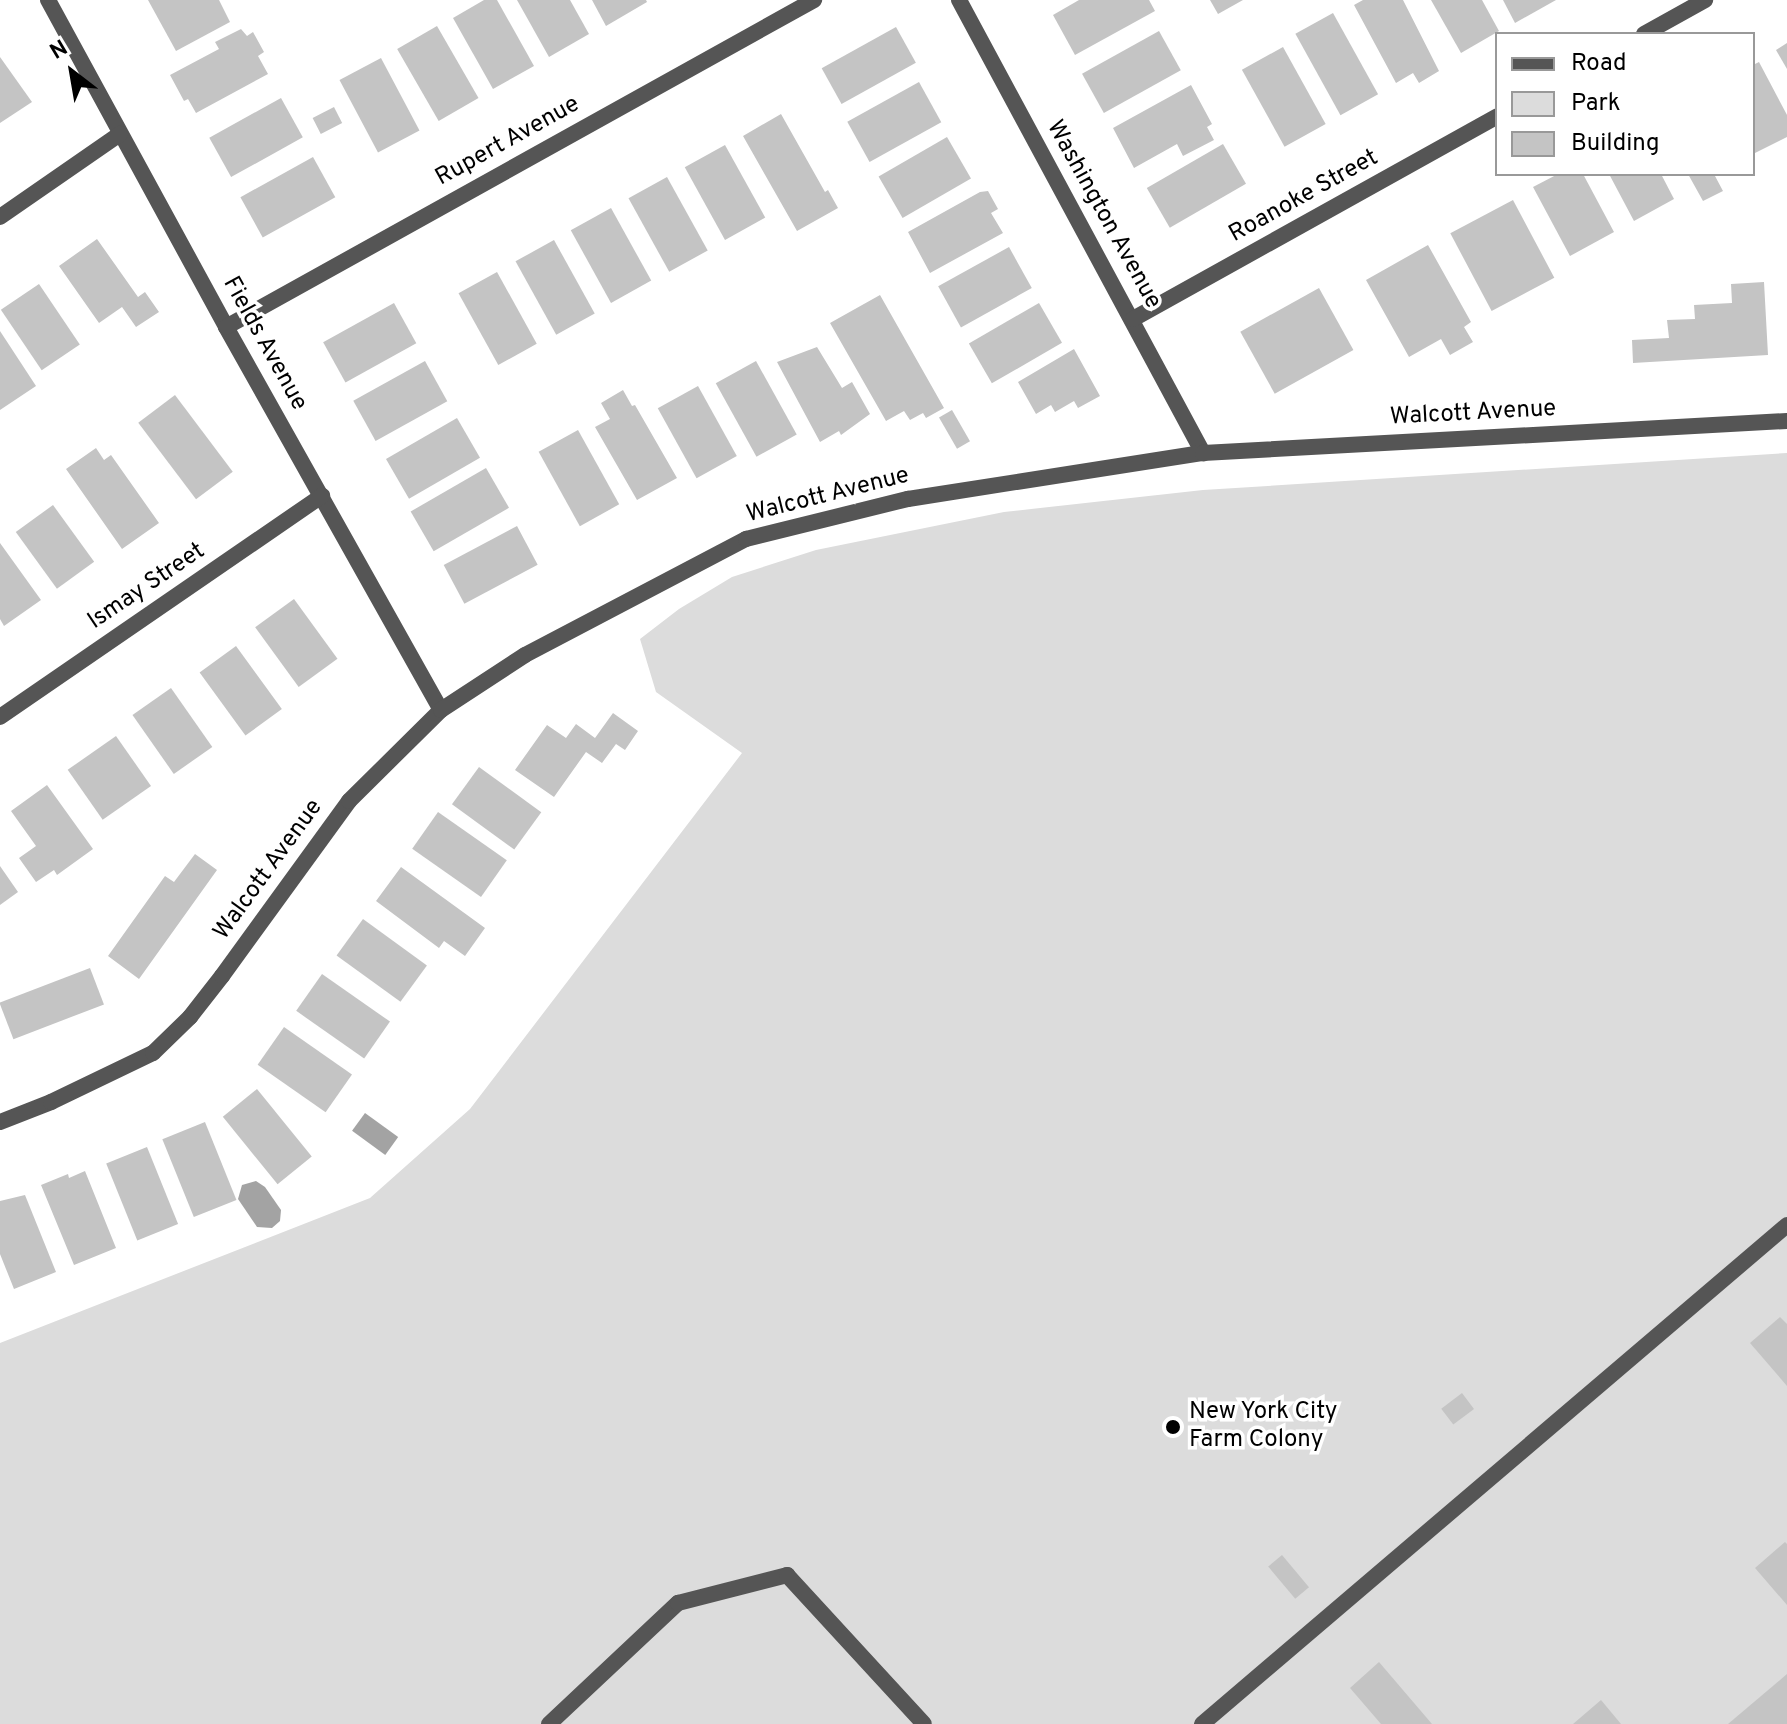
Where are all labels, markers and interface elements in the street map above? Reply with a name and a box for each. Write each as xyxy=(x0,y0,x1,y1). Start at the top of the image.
north arrow xyxy=(32,32,112,112)
legend xyxy=(1495,32,1755,176)
text: N xyxy=(46,35,73,67)
text: Road xyxy=(1571,49,1627,79)
text: Park xyxy=(1571,89,1621,119)
street label: Rupert Avenue xyxy=(431,90,585,194)
street label: Washington Avenue xyxy=(1039,115,1167,315)
text: Building xyxy=(1571,129,1660,159)
street label: Roanoke Street xyxy=(1224,144,1384,250)
street label: Fields Avenue xyxy=(215,272,313,416)
street label: Walcott Avenue xyxy=(1389,395,1557,433)
street label: Walcott Avenue xyxy=(743,462,913,530)
street label: Ismay Street xyxy=(83,537,211,637)
street label: Walcott Avenue xyxy=(208,794,330,946)
place label: New York City Farm Colony xyxy=(1189,1399,1338,1455)
marker: New York City Farm Colony xyxy=(1164,1418,1182,1436)

